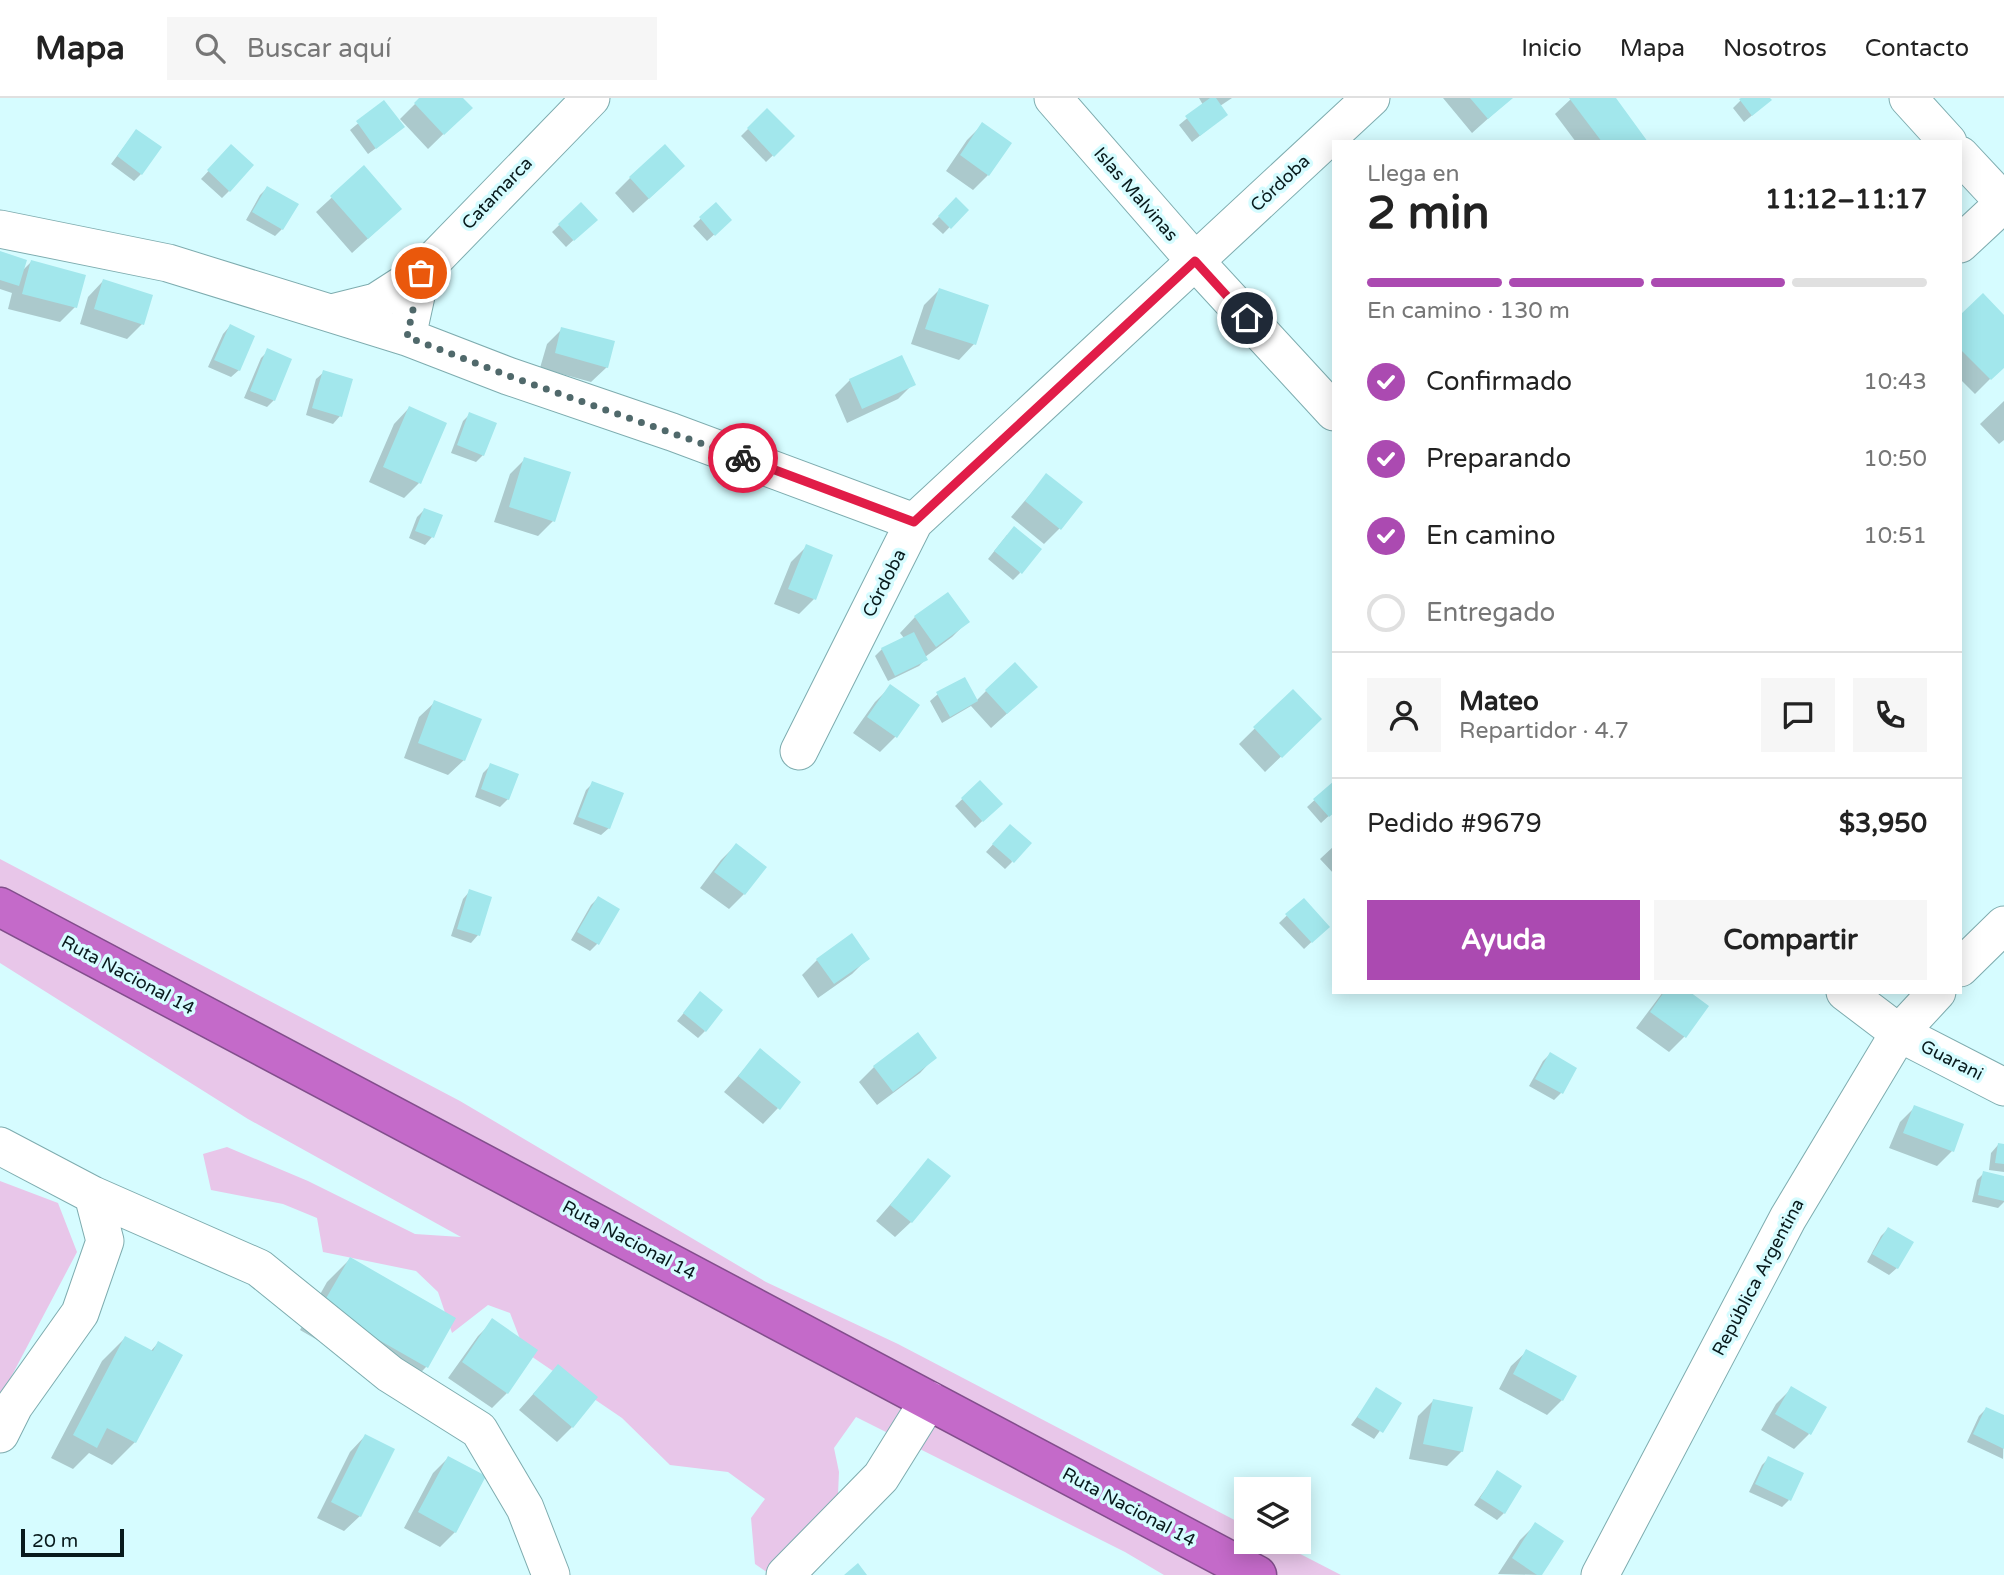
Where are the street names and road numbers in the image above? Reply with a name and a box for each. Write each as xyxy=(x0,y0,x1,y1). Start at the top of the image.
street label: Islas Malvinas xyxy=(1089,143,1183,245)
street label: Córdoba xyxy=(1246,150,1314,216)
street label: Catamarca xyxy=(457,152,537,234)
street label: Córdoba xyxy=(857,545,911,621)
street label: Ruta Nacional 14 xyxy=(58,931,198,1019)
street label: Guarani xyxy=(1917,1035,1987,1085)
street label: República Argentina xyxy=(1707,1195,1809,1359)
street label: Ruta Nacional 14 xyxy=(559,1196,699,1284)
street label: Ruta Nacional 14 xyxy=(1059,1463,1199,1551)

